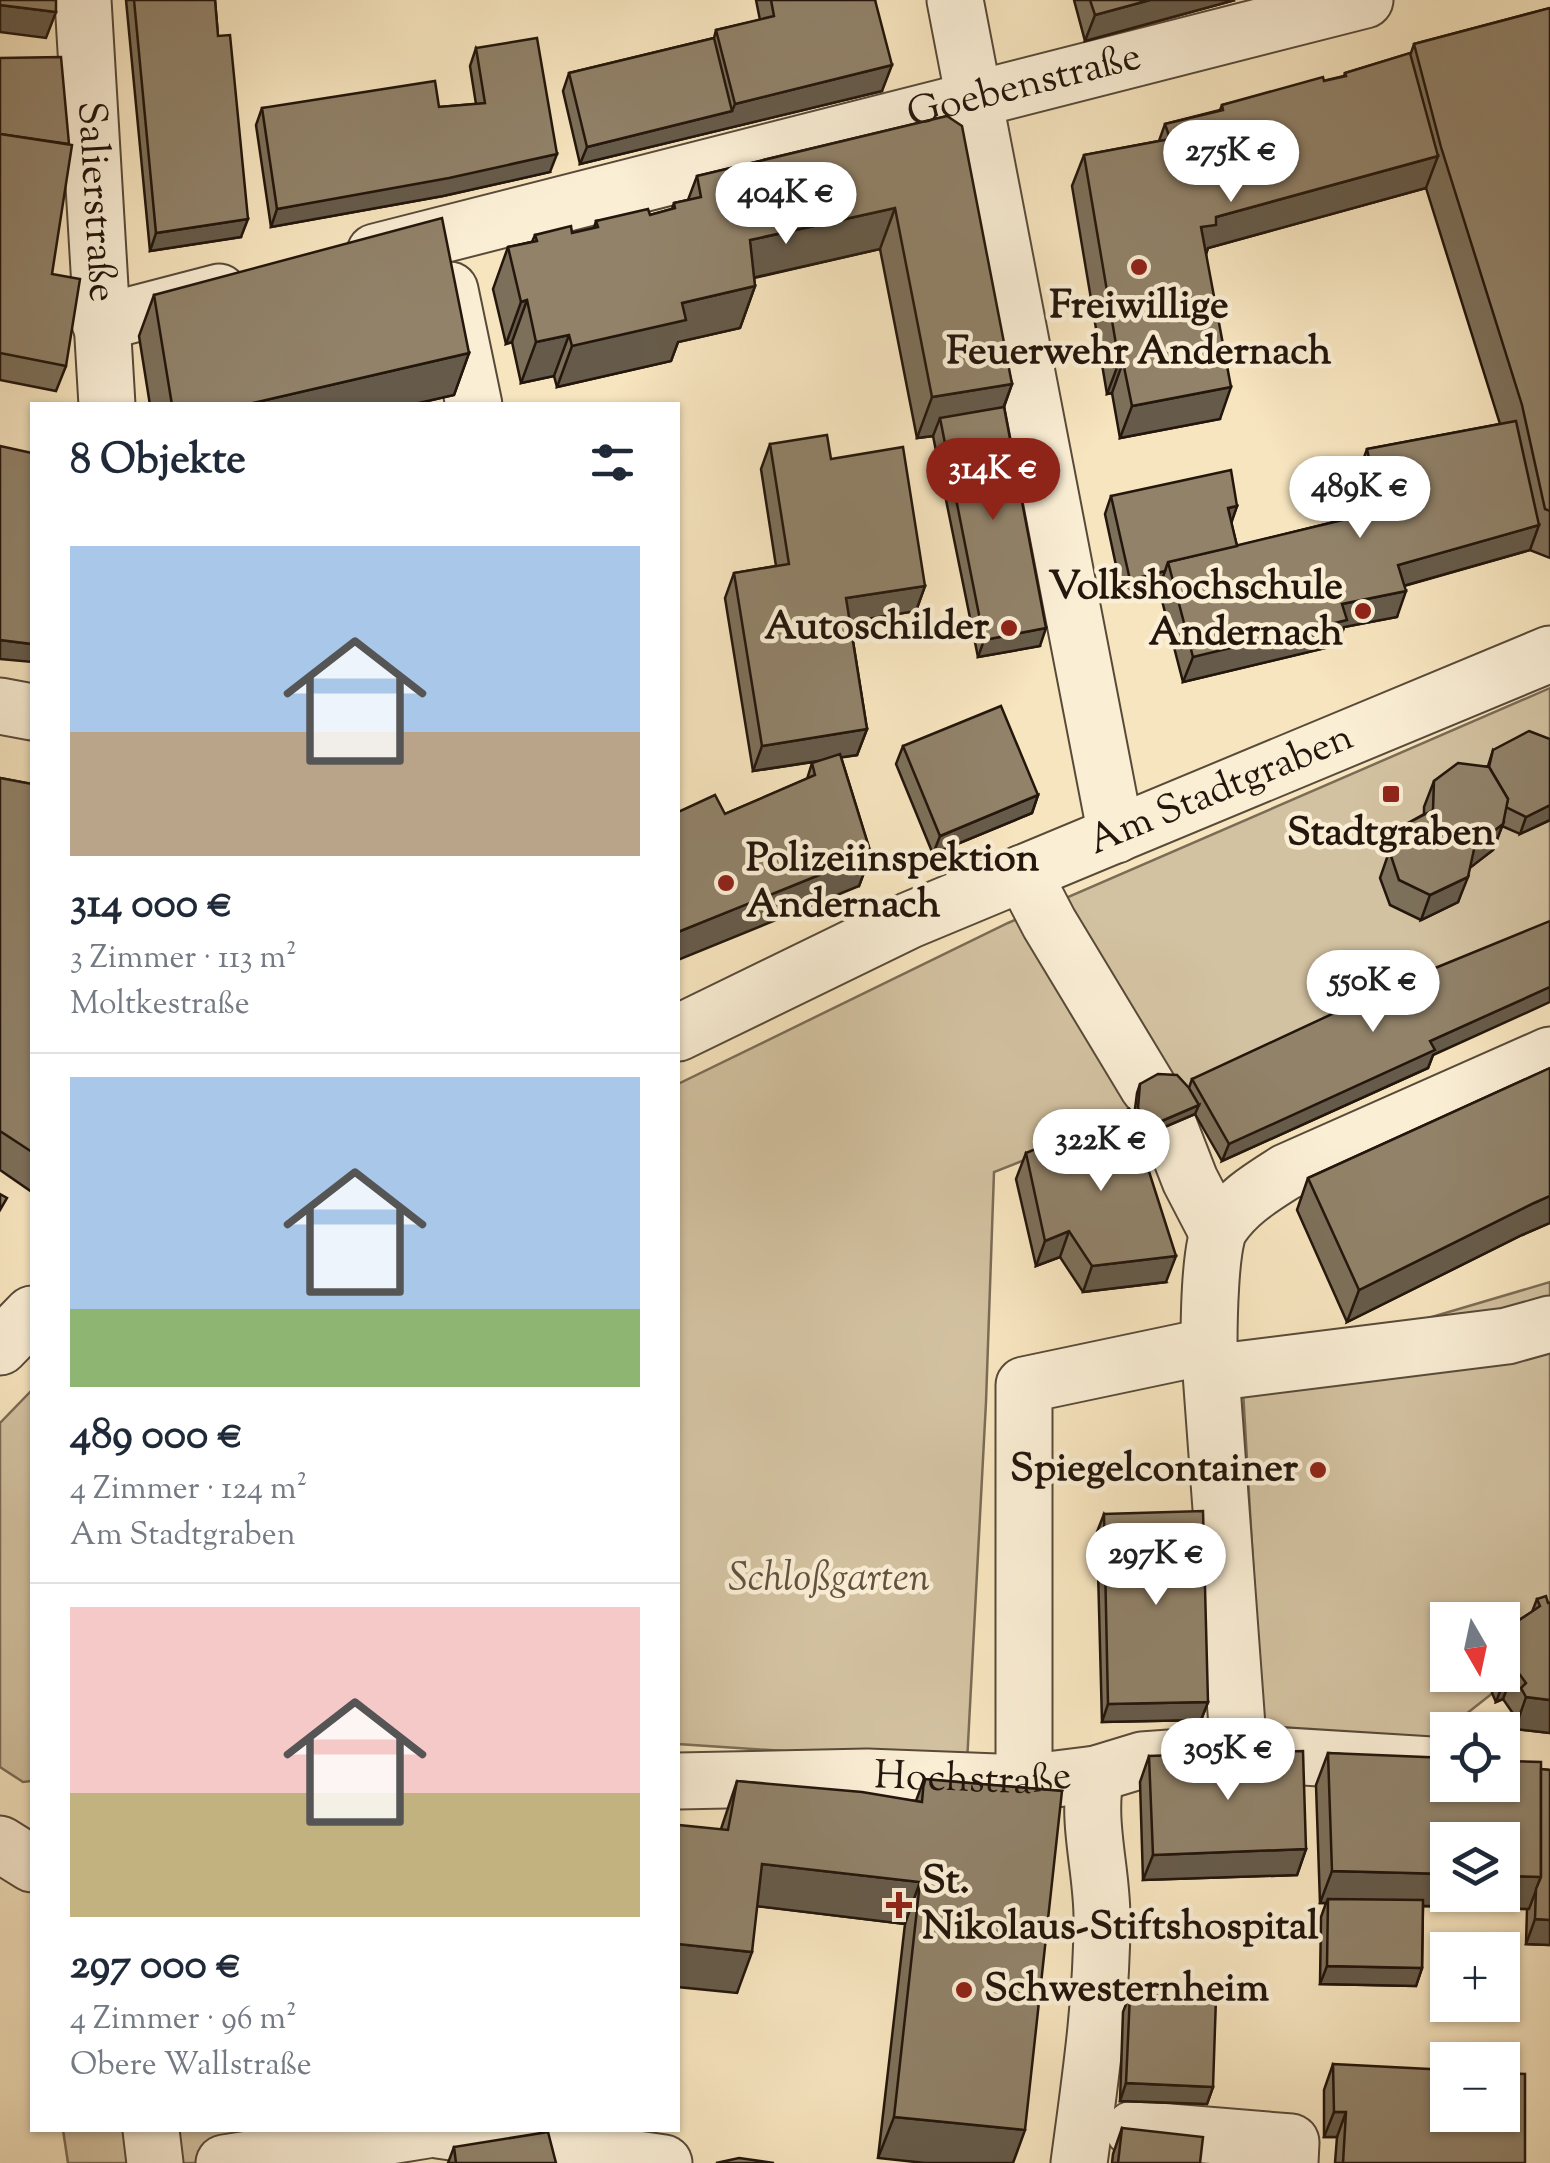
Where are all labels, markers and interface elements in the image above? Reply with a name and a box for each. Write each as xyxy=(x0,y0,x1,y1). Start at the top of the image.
street label: Goebenstraße xyxy=(901,30,1147,144)
street label: Salierstraße xyxy=(61,100,129,304)
pin: 275K € xyxy=(1150,120,1312,205)
text: 275K € xyxy=(1185,129,1277,175)
pin: 404K € xyxy=(705,162,867,247)
text: 404K € xyxy=(738,171,834,217)
marker: Freiwillige Feuerwehr Andernach xyxy=(1128,256,1150,278)
place label: Freiwillige Feuerwehr Andernach xyxy=(946,279,1332,382)
text: 8 Objekte xyxy=(70,432,246,492)
icon: filters xyxy=(585,435,640,490)
pin: 314K € xyxy=(912,438,1074,523)
text: 314K € xyxy=(948,447,1038,493)
pin: 489K € xyxy=(1279,456,1441,541)
text: 489K € xyxy=(1311,465,1409,511)
place label: Volkshochschule Andernach xyxy=(1048,560,1344,663)
place label: Autoschilder xyxy=(764,600,990,657)
marker: Volkshochschule Andernach xyxy=(1352,600,1374,622)
icon: home xyxy=(265,611,445,791)
marker: Autoschilder xyxy=(998,617,1020,639)
street label: Am Stadtgraben xyxy=(1080,710,1362,871)
marker: Stadtgraben xyxy=(1380,783,1402,805)
place label: Stadtgraben xyxy=(1287,806,1495,863)
place label: Polizeiinspektion Andernach xyxy=(746,832,1040,935)
marker: Polizeiinspektion Andernach xyxy=(715,872,737,894)
text: 314 000 € xyxy=(70,876,233,936)
text: 3 Zimmer · 113 m² xyxy=(70,936,297,982)
pin: 550K € xyxy=(1292,950,1454,1035)
text: 550K € xyxy=(1329,959,1417,1005)
text: Moltkestraße xyxy=(70,982,250,1028)
pin: 322K € xyxy=(1020,1109,1182,1194)
text: 322K € xyxy=(1055,1118,1147,1164)
icon: home xyxy=(265,1142,445,1322)
text: 489 000 € xyxy=(70,1407,243,1467)
place label: Spiegelcontainer xyxy=(1010,1442,1299,1499)
marker: Spiegelcontainer xyxy=(1307,1459,1329,1481)
text: 4 Zimmer · 124 m² xyxy=(70,1467,307,1513)
text: Am Stadtgraben xyxy=(70,1513,296,1559)
pin: 297K € xyxy=(1075,1523,1237,1608)
text: 297K € xyxy=(1108,1532,1204,1578)
park label: Schloßgarten xyxy=(728,1552,930,1609)
north arrow xyxy=(1430,1602,1520,1692)
map controls xyxy=(1430,1602,1520,2132)
icon: home xyxy=(265,1672,445,1852)
button: locate xyxy=(1430,1712,1520,1802)
pin: 305K € xyxy=(1147,1718,1309,1803)
text: 305K € xyxy=(1183,1727,1273,1773)
street label: Hochstraße xyxy=(873,1749,1075,1812)
button: layers xyxy=(1430,1822,1520,1912)
place label: St. Nikolaus-Stiftshospital xyxy=(922,1854,1319,1957)
marker: St. Nikolaus-Stiftshospital xyxy=(886,1892,912,1918)
button: + xyxy=(1430,1932,1520,2022)
text: 297 000 € xyxy=(70,1937,241,1997)
place label: Schwesternheim xyxy=(984,1962,1269,2019)
marker: Schwesternheim xyxy=(953,1979,975,2001)
text: 4 Zimmer · 96 m² xyxy=(70,1997,297,2043)
button: − xyxy=(1430,2042,1520,2132)
text: Obere Wallstraße xyxy=(70,2043,312,2089)

